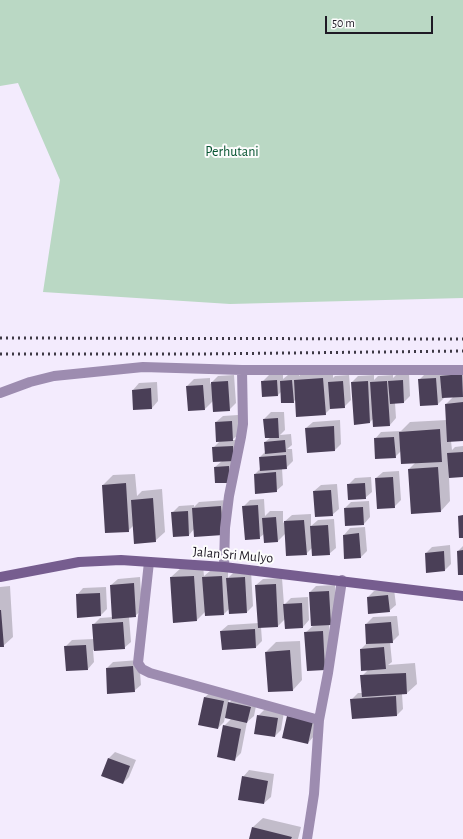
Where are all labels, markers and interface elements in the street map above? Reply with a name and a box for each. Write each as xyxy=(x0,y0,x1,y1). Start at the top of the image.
scale bar xyxy=(327,8,435,34)
text: 50 m xyxy=(332,17,355,29)
park label: Perhutani xyxy=(205,144,259,160)
street label: Jalan Sri Mulyo xyxy=(192,543,274,567)

